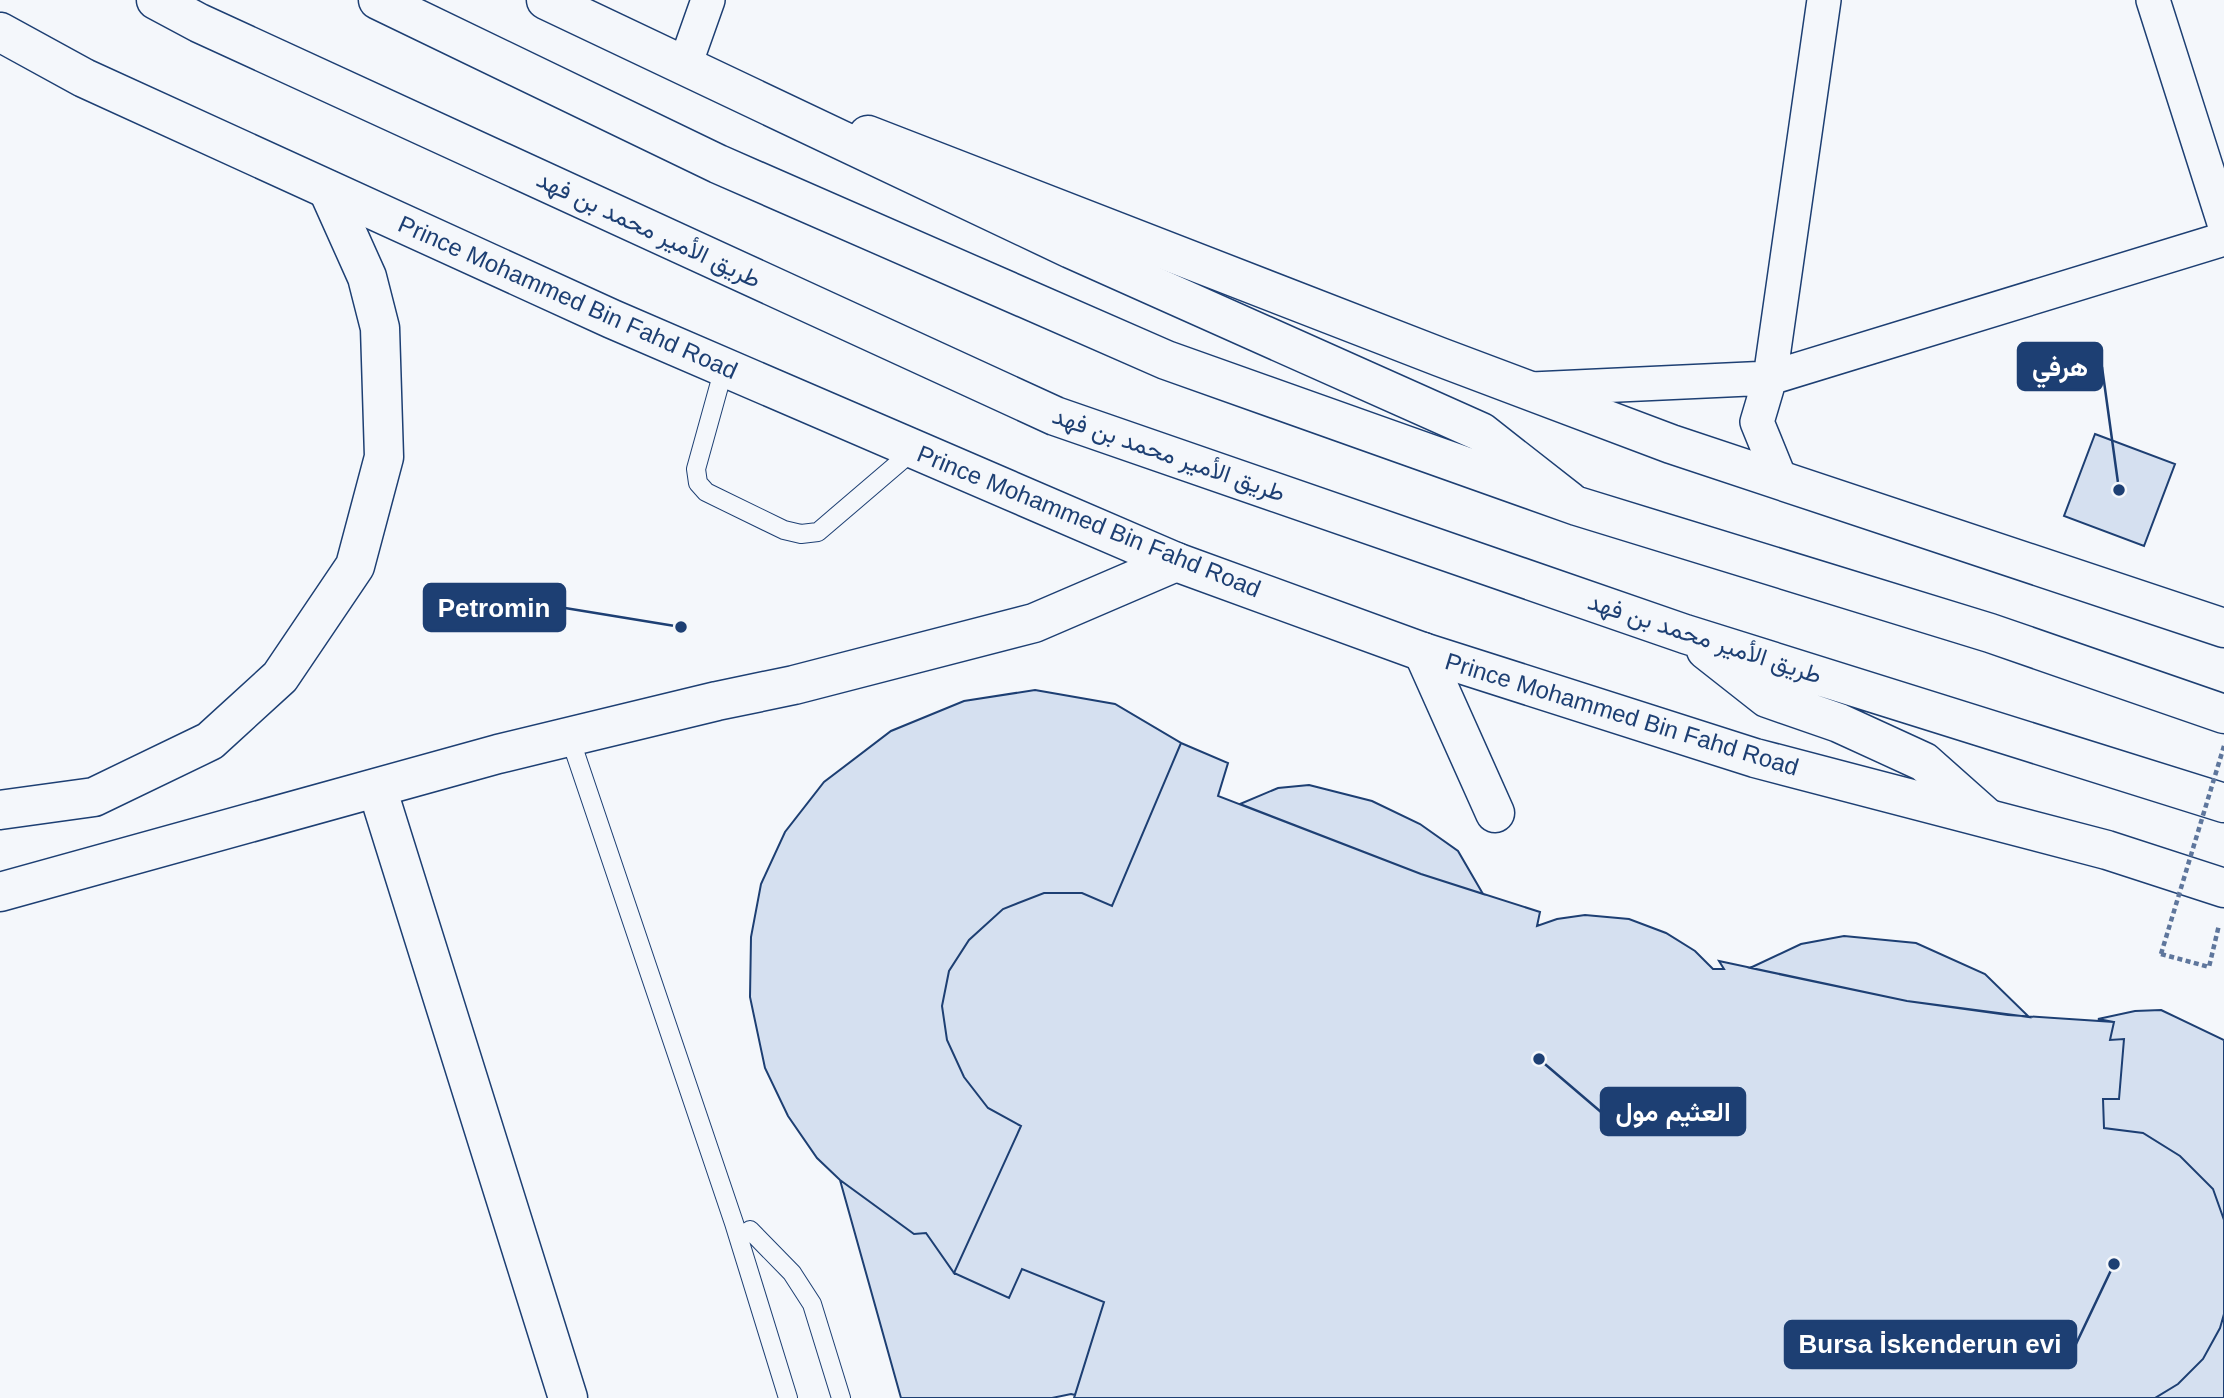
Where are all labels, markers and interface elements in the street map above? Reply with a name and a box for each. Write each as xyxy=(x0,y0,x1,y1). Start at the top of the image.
street label: طريق الأمير محمد بن فهد xyxy=(532,165,765,295)
street label: Prince Mohammed Bin Fahd Road xyxy=(394,210,742,384)
callout: هرفي xyxy=(2018,343,2102,390)
text: هرفي xyxy=(2032,352,2088,389)
street label: طريق الأمير محمد بن فهد xyxy=(1049,401,1289,508)
street label: Prince Mohammed Bin Fahd Road xyxy=(913,440,1265,602)
callout: Petromin xyxy=(424,584,565,631)
street label: طريق الأمير محمد بن فهد xyxy=(1584,587,1825,690)
text: Petromin xyxy=(438,593,550,623)
street label: Prince Mohammed Bin Fahd Road xyxy=(1442,647,1802,781)
callout: العثيم مول xyxy=(1601,1088,1745,1135)
text: العثيم مول xyxy=(1615,1097,1731,1129)
callout: Bursa İskenderun evi xyxy=(1785,1321,2076,1368)
text: Bursa İskenderun evi xyxy=(1799,1329,2062,1359)

